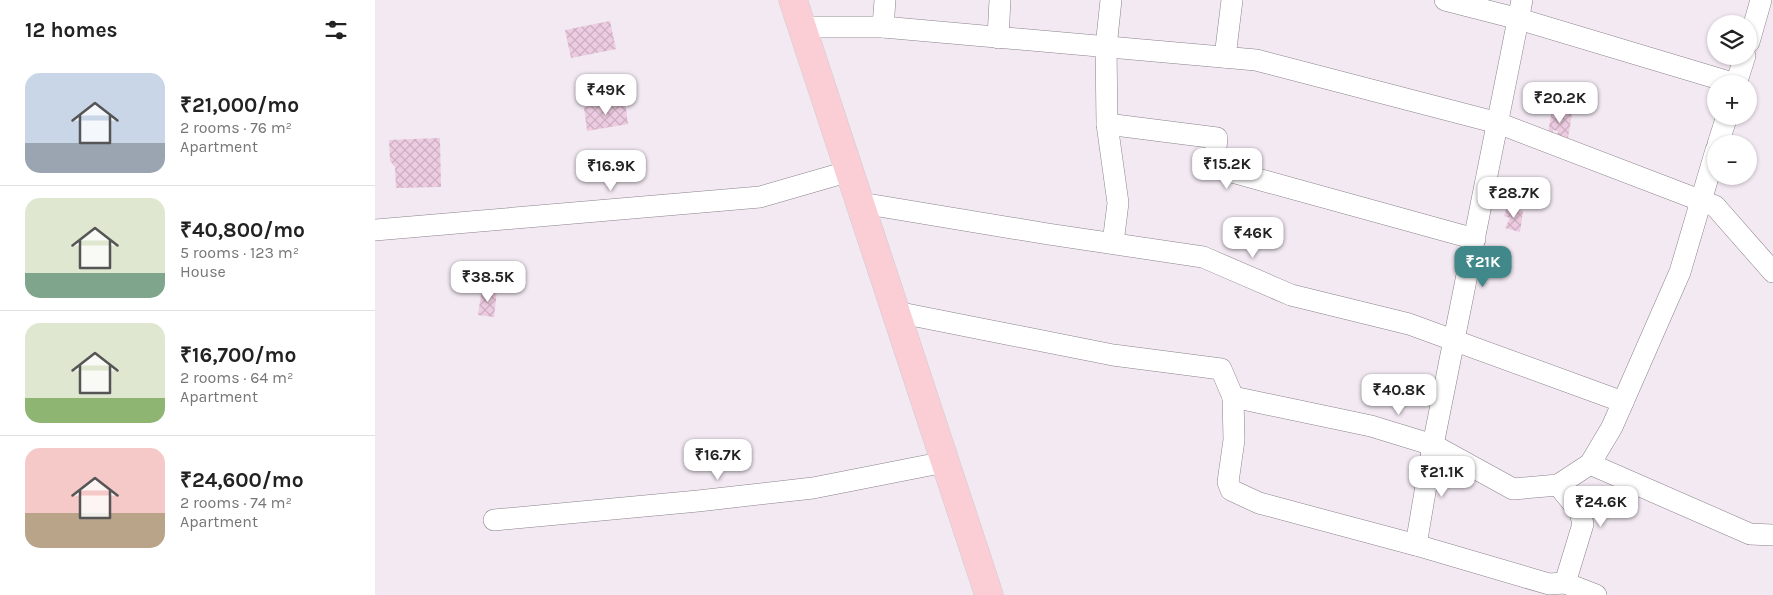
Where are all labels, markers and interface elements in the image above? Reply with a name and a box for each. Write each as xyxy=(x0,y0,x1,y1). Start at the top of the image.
map controls xyxy=(1707,15,1757,185)
button: layers xyxy=(1707,15,1757,65)
icon: filters xyxy=(322,16,350,44)
text: 12 homes xyxy=(25,18,118,42)
pin: ₹49K xyxy=(576,74,636,116)
button: + xyxy=(1707,75,1757,125)
text: ₹49K xyxy=(587,80,625,99)
pin: ₹20.2K xyxy=(1519,82,1601,124)
text: ₹20.2K xyxy=(1534,88,1586,107)
icon: home xyxy=(65,93,125,153)
text: ₹21,000/mo xyxy=(180,93,299,117)
text: 2 rooms · 76 m² xyxy=(180,118,292,137)
button: − xyxy=(1707,135,1757,185)
text: Apartment xyxy=(180,137,258,156)
pin: ₹15.2K xyxy=(1186,148,1268,190)
pin: ₹16.9K xyxy=(570,150,652,192)
text: ₹15.2K xyxy=(1203,154,1251,173)
text: ₹16.9K xyxy=(587,156,635,175)
pin: ₹28.7K xyxy=(1473,176,1555,219)
text: ₹28.7K xyxy=(1488,183,1540,202)
pin: ₹46K xyxy=(1223,216,1283,259)
icon: home xyxy=(65,218,125,278)
text: ₹40,800/mo xyxy=(180,218,305,242)
text: ₹46K xyxy=(1234,223,1272,242)
text: 5 rooms · 123 m² xyxy=(180,243,299,262)
pin: ₹21K xyxy=(1453,246,1513,288)
text: ₹21K xyxy=(1466,252,1501,271)
pin: ₹38.5K xyxy=(447,260,529,303)
text: House xyxy=(180,262,226,281)
text: ₹38.5K xyxy=(462,267,514,286)
icon: home xyxy=(65,343,125,403)
text: ₹16,700/mo xyxy=(180,343,296,367)
text: 2 rooms · 64 m² xyxy=(180,368,293,387)
pin: ₹40.8K xyxy=(1358,374,1440,416)
text: ₹40.8K xyxy=(1372,380,1426,399)
text: Apartment xyxy=(180,387,258,406)
pin: ₹16.7K xyxy=(677,438,759,481)
text: ₹16.7K xyxy=(695,445,741,464)
pin: ₹21.1K xyxy=(1401,456,1483,498)
text: ₹21.1K xyxy=(1420,462,1464,481)
icon: home xyxy=(65,468,125,528)
text: ₹24,600/mo xyxy=(180,468,304,492)
pin: ₹24.6K xyxy=(1560,486,1642,528)
text: ₹24.6K xyxy=(1575,492,1627,511)
text: 2 rooms · 74 m² xyxy=(180,493,292,512)
text: Apartment xyxy=(180,512,258,531)

